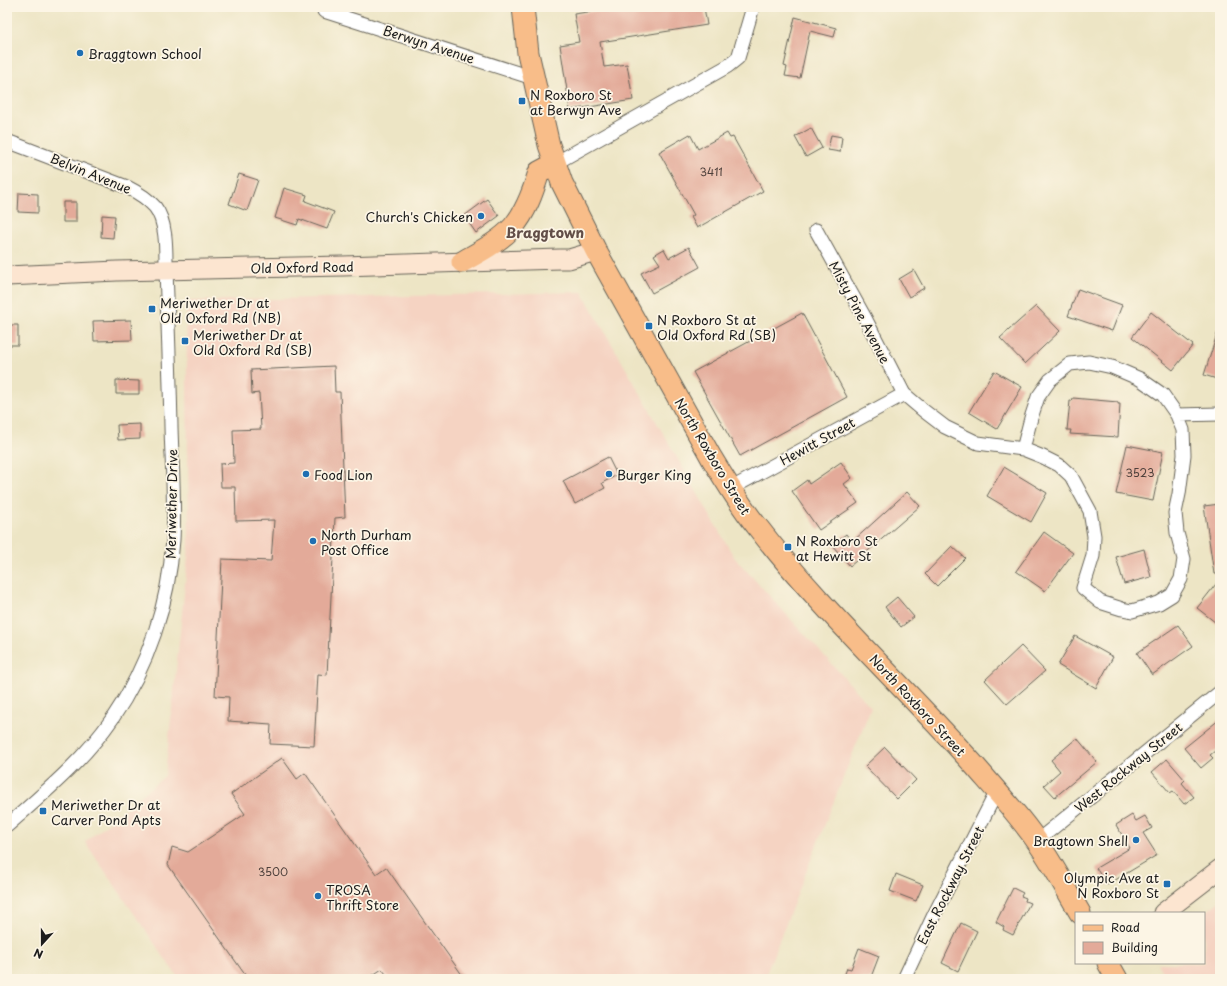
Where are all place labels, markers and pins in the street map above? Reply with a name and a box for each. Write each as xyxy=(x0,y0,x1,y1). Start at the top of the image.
place label: Braggtown School xyxy=(88,44,202,63)
marker: Braggtown School xyxy=(75,48,85,58)
place label: N Roxboro St at Berwyn Ave xyxy=(530,85,622,119)
marker: N Roxboro St at Berwyn Ave xyxy=(517,96,527,106)
place label: Church's Chicken xyxy=(365,207,473,226)
marker: Church's Chicken xyxy=(476,211,486,221)
place label: Meriwether Dr at Old Oxford Rd (NB) xyxy=(160,293,281,327)
marker: Meriwether Dr at Old Oxford Rd (NB) xyxy=(147,304,157,314)
place label: N Roxboro St at Old Oxford Rd (SB) xyxy=(657,310,776,344)
marker: N Roxboro St at Old Oxford Rd (SB) xyxy=(644,321,654,331)
place label: Meriwether Dr at Old Oxford Rd (SB) xyxy=(193,325,312,359)
marker: Meriwether Dr at Old Oxford Rd (SB) xyxy=(180,336,190,346)
place label: Food Lion xyxy=(314,465,373,484)
place label: Burger King xyxy=(617,465,692,484)
marker: Food Lion xyxy=(301,469,311,479)
marker: Burger King xyxy=(604,469,614,479)
place label: North Durham Post Office xyxy=(321,525,412,559)
place label: N Roxboro St at Hewitt St xyxy=(796,531,878,565)
marker: North Durham Post Office xyxy=(308,536,318,546)
marker: N Roxboro St at Hewitt St xyxy=(783,542,793,552)
place label: Meriwether Dr at Carver Pond Apts xyxy=(51,795,161,829)
marker: Meriwether Dr at Carver Pond Apts xyxy=(38,806,48,816)
place label: Bragtown Shell xyxy=(1033,831,1128,850)
marker: Bragtown Shell xyxy=(1131,835,1141,845)
place label: Olympic Ave at N Roxboro St xyxy=(1064,868,1159,902)
marker: Olympic Ave at N Roxboro St xyxy=(1162,879,1172,889)
place label: TROSA Thrift Store xyxy=(326,880,399,914)
marker: TROSA Thrift Store xyxy=(313,891,323,901)

